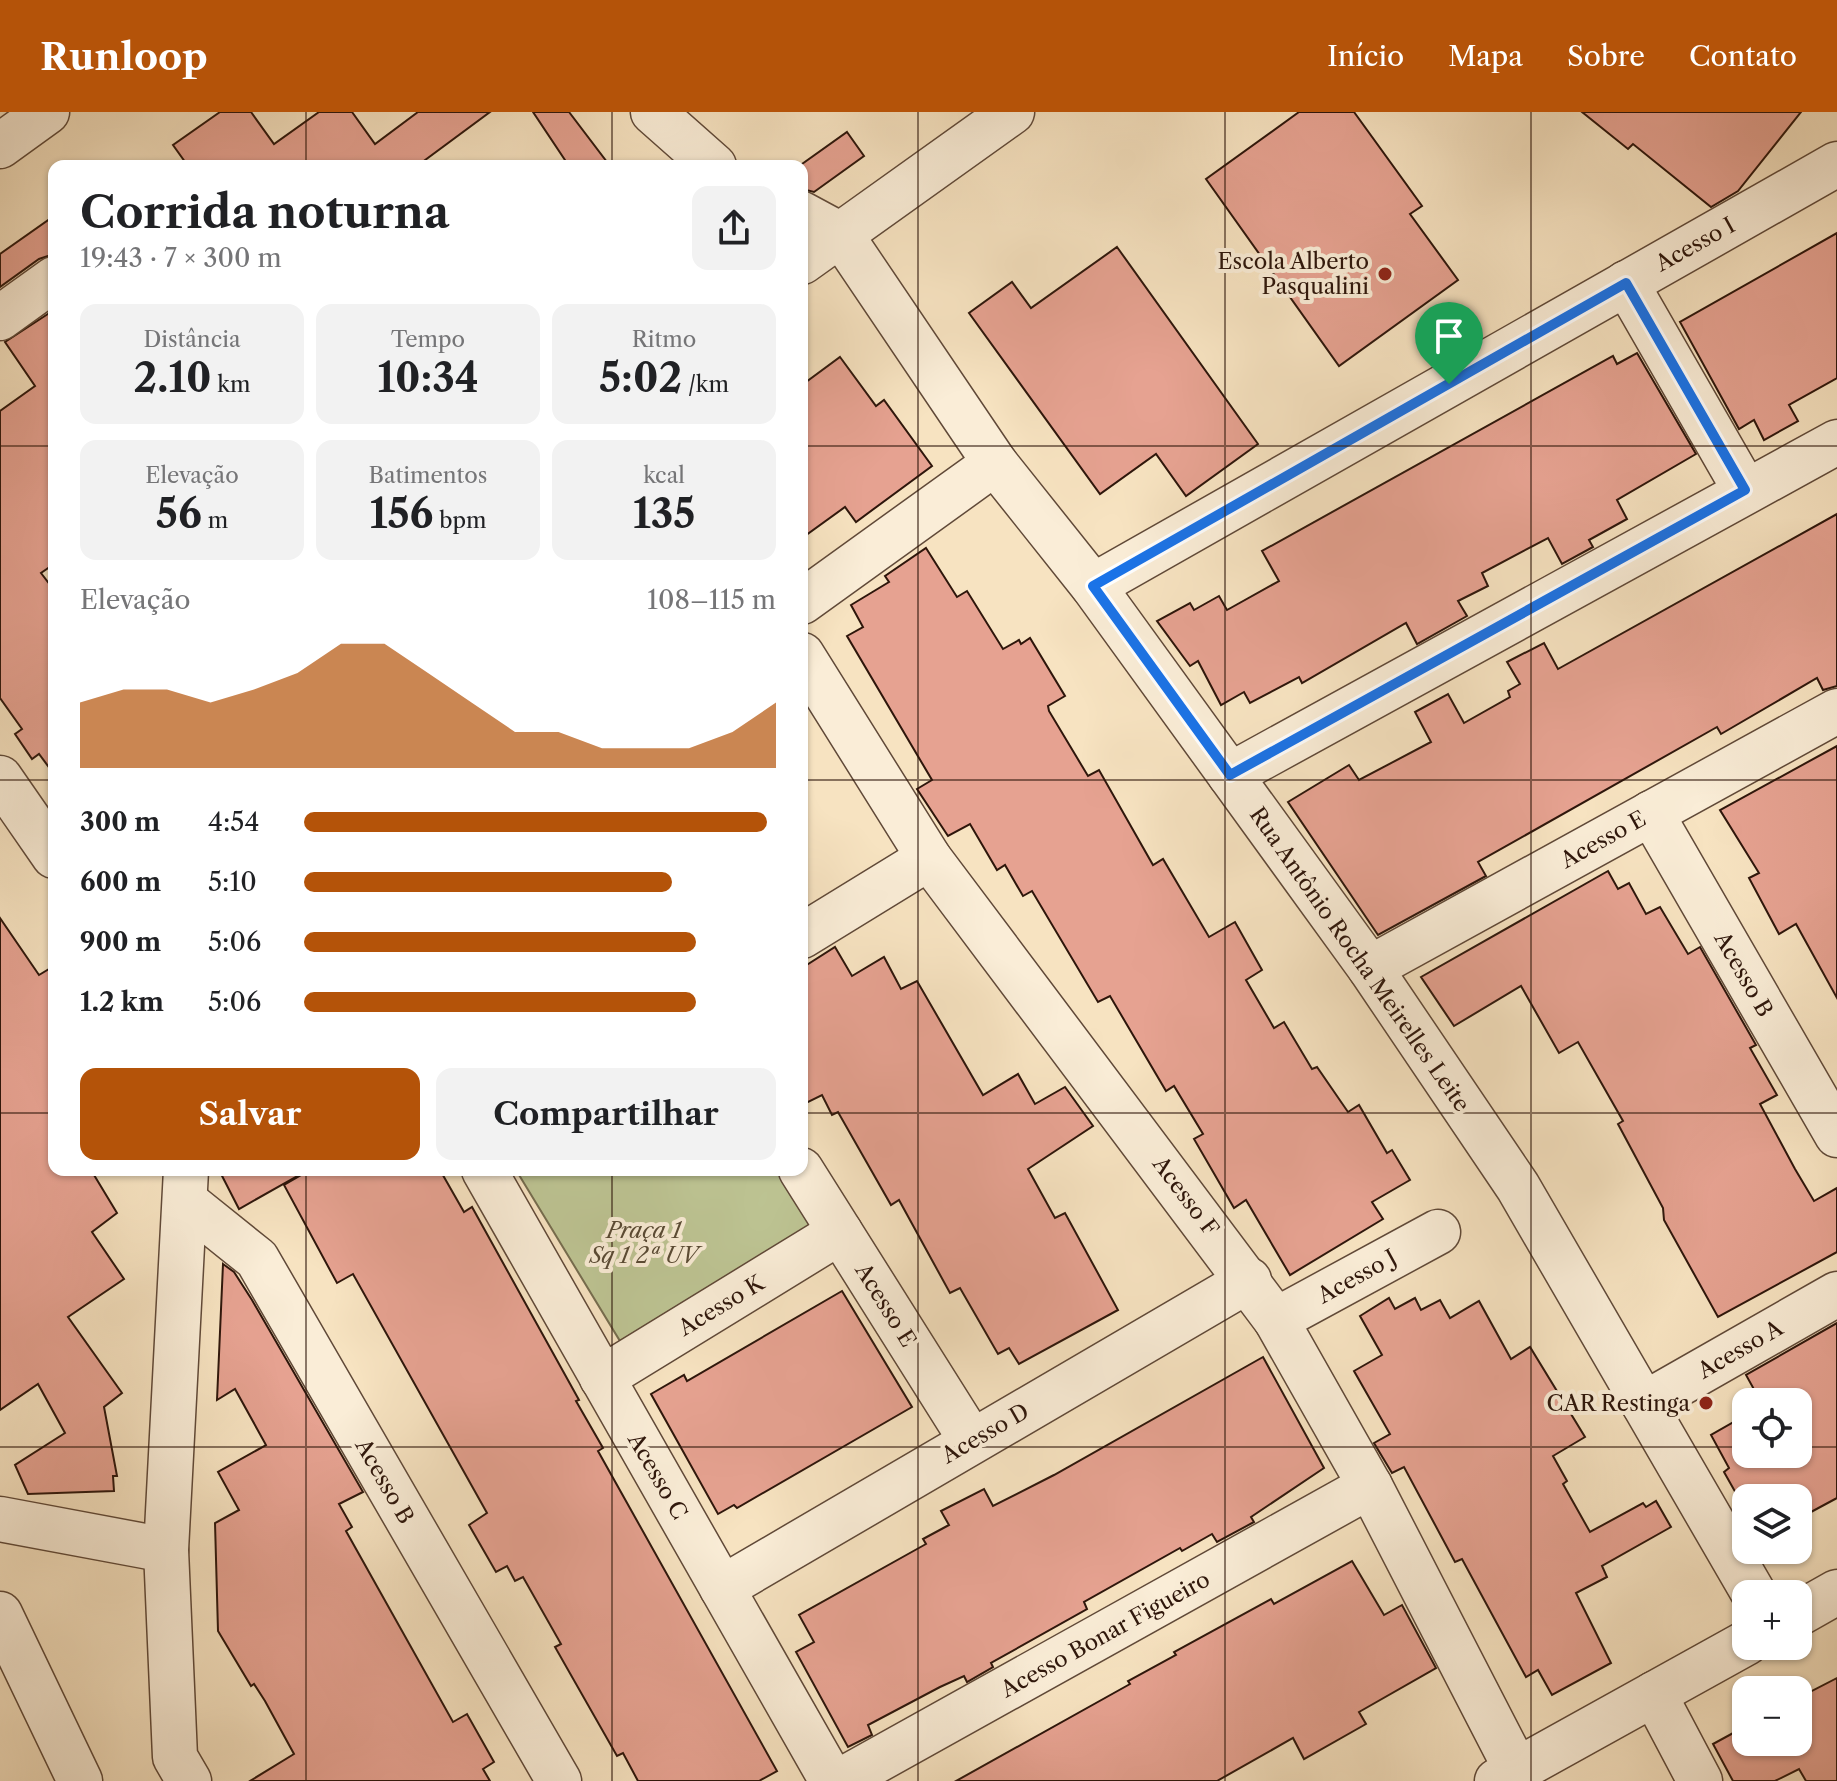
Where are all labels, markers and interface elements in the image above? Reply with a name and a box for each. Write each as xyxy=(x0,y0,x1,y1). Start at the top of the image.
text: Runloop xyxy=(40,33,208,80)
text: Início xyxy=(1327,39,1404,73)
text: Mapa xyxy=(1448,39,1523,73)
text: Sobre xyxy=(1567,39,1645,73)
text: Contato xyxy=(1689,39,1797,73)
text: Corrida noturna xyxy=(80,185,450,239)
button: share xyxy=(692,186,776,270)
street label: Acesso I xyxy=(1650,212,1740,278)
text: 19:43 · 7 × 300 m xyxy=(80,242,282,274)
place label: Escola Alberto Pasqualini xyxy=(1217,248,1369,300)
marker: Escola Alberto Pasqualini xyxy=(1376,265,1394,283)
pin xyxy=(1415,302,1483,384)
icon: arrive xyxy=(1427,314,1471,358)
text: Distância xyxy=(144,326,241,353)
text: Tempo xyxy=(391,326,465,353)
text: Ritmo xyxy=(632,326,696,353)
text: 2.10 xyxy=(134,353,211,402)
text: 10:34 xyxy=(377,353,479,402)
text: 5:02 xyxy=(599,353,682,402)
text: km xyxy=(211,371,250,398)
text: /km xyxy=(682,371,729,398)
text: Elevação xyxy=(145,462,239,489)
text: Batimentos xyxy=(369,462,487,489)
text: kcal xyxy=(643,462,685,489)
text: 56 xyxy=(156,489,202,538)
text: 156 xyxy=(369,489,433,538)
text: 135 xyxy=(633,489,695,538)
text: m xyxy=(202,507,228,534)
text: bpm xyxy=(433,507,487,534)
text: Elevação xyxy=(80,584,190,616)
text: 108–115 m xyxy=(647,584,776,616)
street label: Rua Antônio Rocha Meirelles Leite xyxy=(1244,802,1475,1117)
street label: Acesso E xyxy=(1555,805,1651,874)
text: 300 m xyxy=(80,806,160,838)
text: 4:54 xyxy=(208,806,259,838)
text: 600 m xyxy=(80,866,161,898)
text: 5:10 xyxy=(208,866,257,898)
text: 900 m xyxy=(80,926,161,958)
text: 5:06 xyxy=(208,926,261,958)
street label: Acesso B xyxy=(1708,926,1779,1022)
text: 1.2 km xyxy=(80,986,164,1018)
text: 5:06 xyxy=(208,986,261,1018)
button: Salvar xyxy=(80,1068,420,1160)
button: Compartilhar xyxy=(436,1068,776,1160)
street label: Acesso F xyxy=(1146,1150,1224,1241)
park label: Praça 1 Sq 1 2ª UV xyxy=(588,1217,703,1269)
street label: Acesso J xyxy=(1312,1244,1402,1310)
street label: Acesso E xyxy=(849,1258,922,1352)
street label: Acesso K xyxy=(673,1269,770,1342)
street label: Acesso A xyxy=(1692,1314,1788,1385)
map controls xyxy=(1732,1388,1812,1756)
button: locate xyxy=(1732,1388,1812,1468)
place label: CAR Restinga xyxy=(1547,1390,1690,1417)
marker: CAR Restinga xyxy=(1697,1394,1715,1412)
street label: Acesso D xyxy=(936,1398,1034,1470)
street label: Acesso C xyxy=(622,1427,693,1524)
street label: Acesso B xyxy=(349,1433,420,1529)
button: layers xyxy=(1732,1484,1812,1564)
street label: Acesso Bonar Figueiro xyxy=(995,1566,1214,1704)
button: + xyxy=(1732,1580,1812,1660)
button: − xyxy=(1732,1676,1812,1756)

